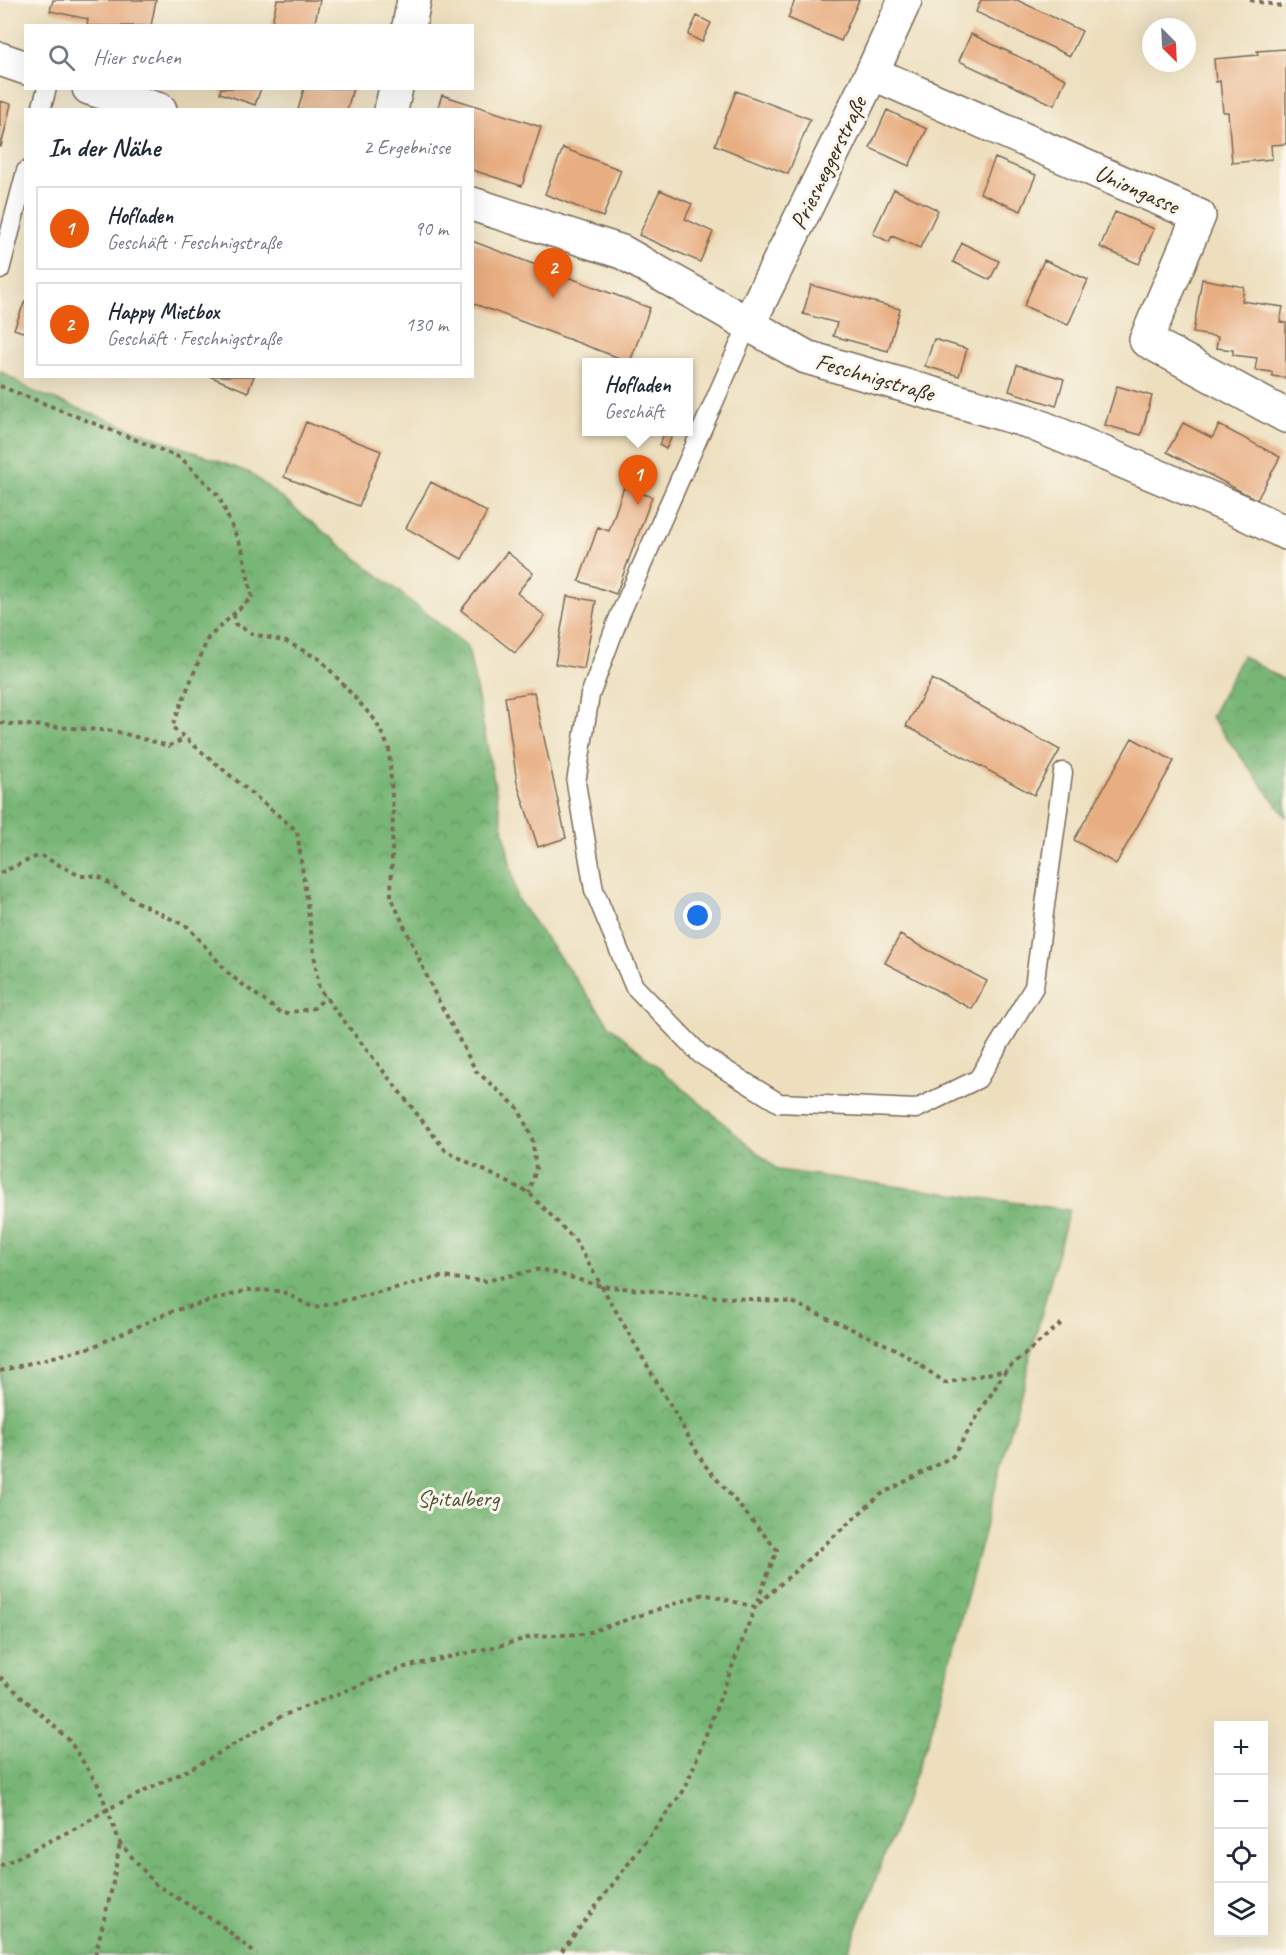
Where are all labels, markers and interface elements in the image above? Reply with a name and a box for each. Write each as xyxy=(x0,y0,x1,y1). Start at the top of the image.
north arrow xyxy=(1142,18,1196,72)
search box xyxy=(24,24,474,90)
icon: search xyxy=(45,41,78,74)
text: Hier suchen xyxy=(93,43,181,71)
street label: Priesneggerstraße xyxy=(783,90,874,234)
text: In der Nähe xyxy=(48,131,160,164)
text: 2 Ergebnisse xyxy=(363,135,450,160)
street label: Uniongasse xyxy=(1090,157,1186,222)
text: Hofladen xyxy=(107,202,173,230)
text: 1 xyxy=(65,216,74,241)
text: 90 m xyxy=(414,216,448,241)
text: Geschäft · Feschnigstraße xyxy=(107,230,281,255)
pin: 2 xyxy=(534,248,572,298)
text: Happy Mietbox xyxy=(107,298,219,326)
text: 2 xyxy=(65,312,74,337)
text: 130 m xyxy=(405,312,448,337)
text: Geschäft · Feschnigstraße xyxy=(107,326,281,351)
street label: Feschnigstraße xyxy=(812,346,940,409)
popup xyxy=(582,358,693,436)
text: Hofladen xyxy=(604,371,671,399)
text: Geschäft xyxy=(604,399,664,424)
pin: 1 xyxy=(618,456,658,505)
your location xyxy=(683,901,712,930)
park label: Spitalberg xyxy=(417,1483,501,1513)
map controls xyxy=(1214,1721,1268,1937)
button: + xyxy=(1214,1721,1268,1775)
button: − xyxy=(1214,1775,1268,1829)
button: locate xyxy=(1214,1829,1268,1883)
button: layers xyxy=(1214,1883,1268,1937)

